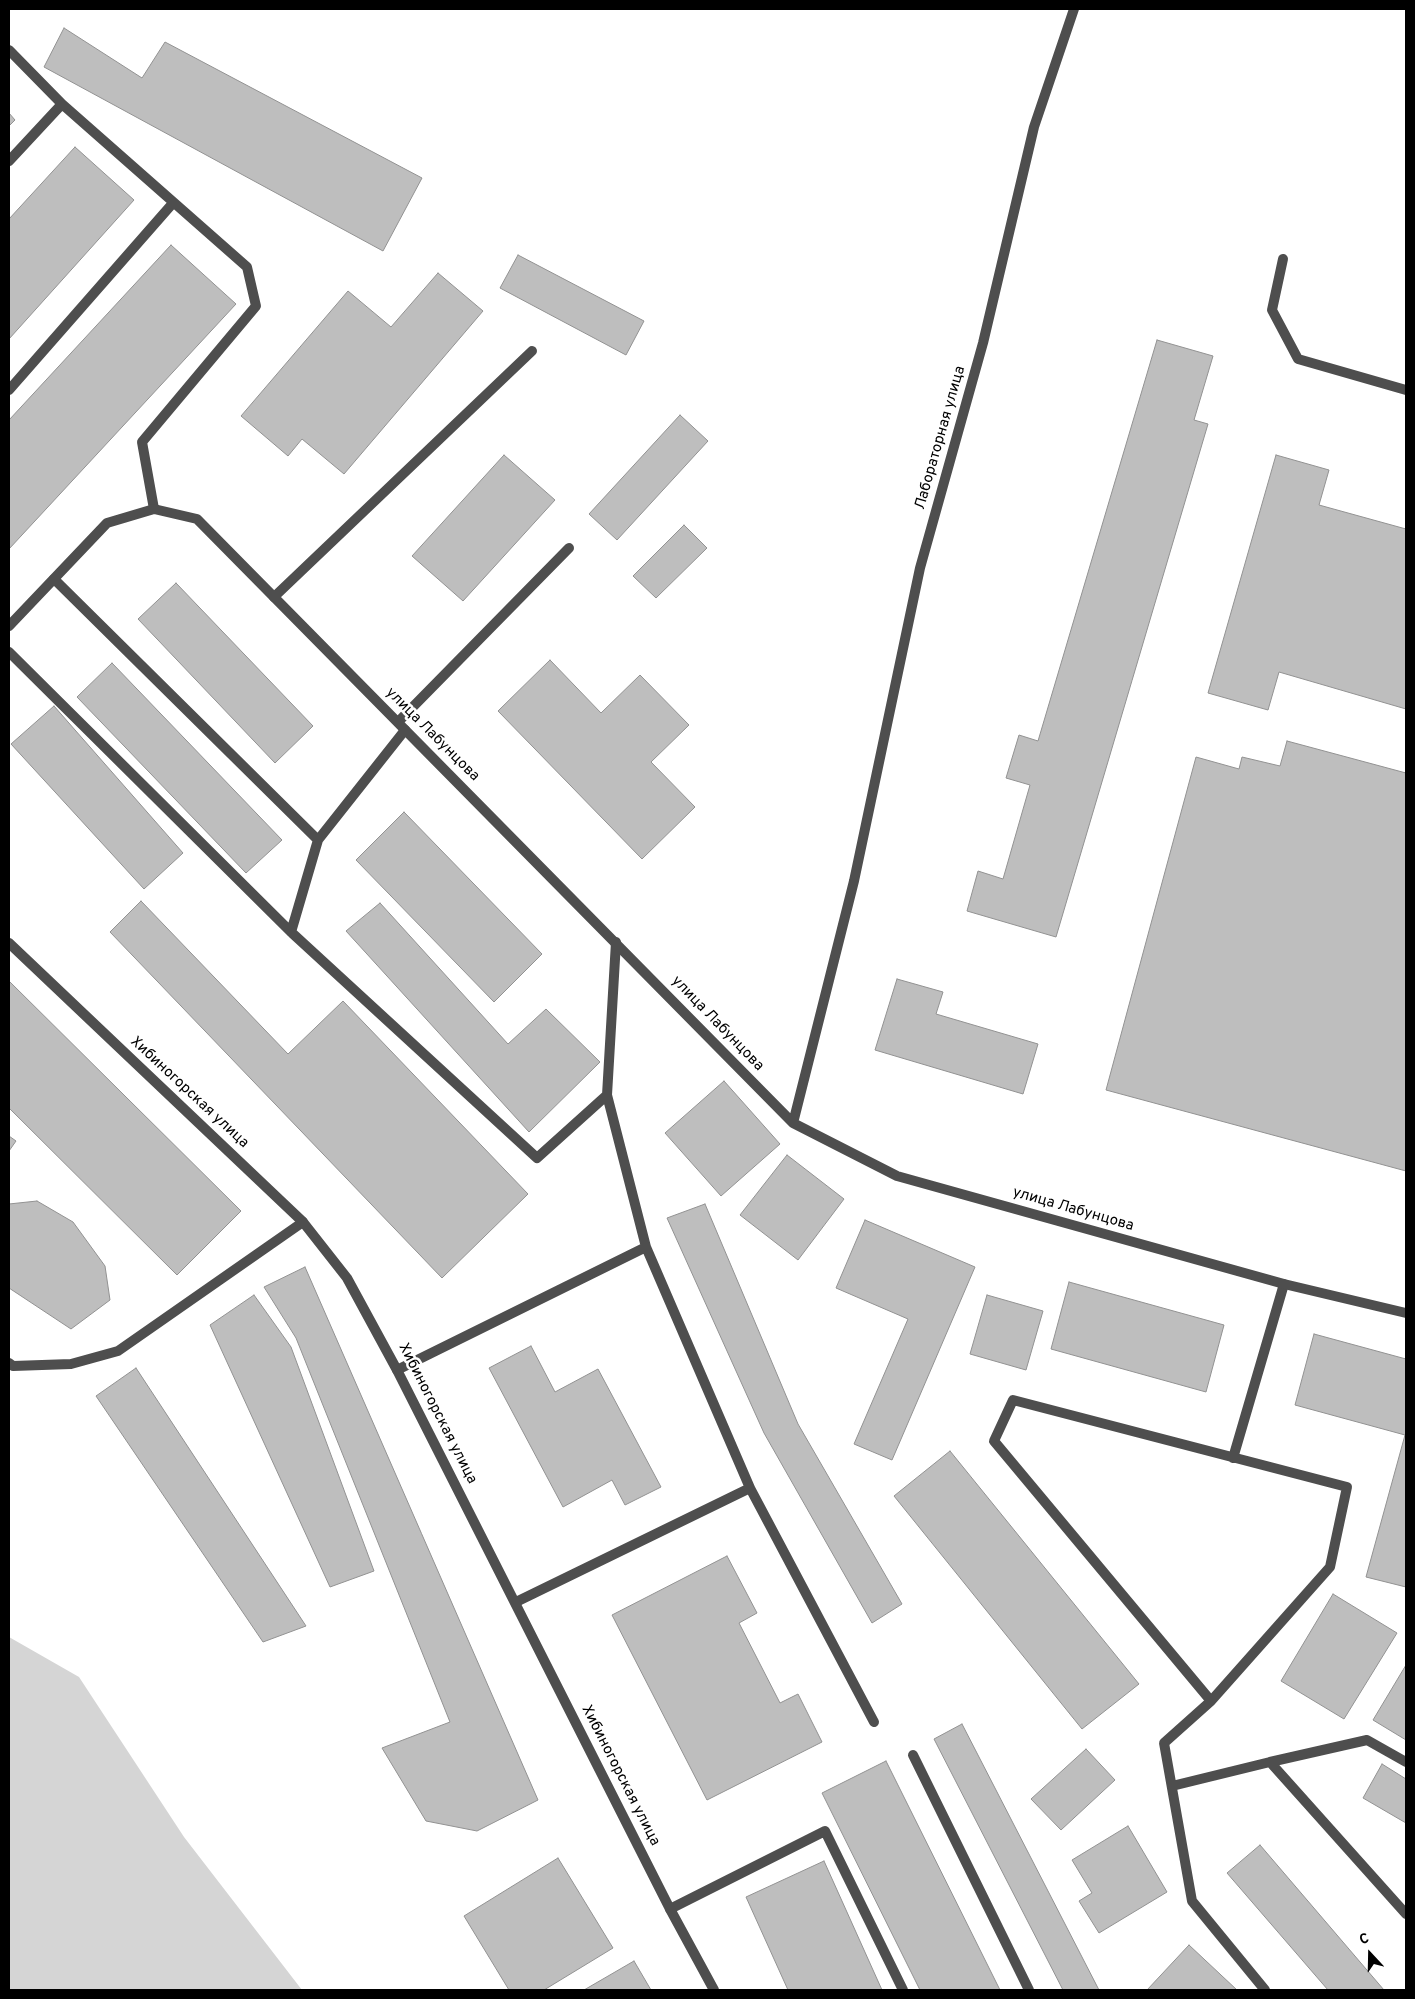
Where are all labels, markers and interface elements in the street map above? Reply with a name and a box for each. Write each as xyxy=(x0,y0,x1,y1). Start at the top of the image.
street label: Лабораторная улица xyxy=(912,364,970,512)
street label: улица Лабунцова xyxy=(381,684,483,786)
street label: улица Лабунцова xyxy=(667,973,767,1075)
street label: Хибиногорская улица xyxy=(126,1033,252,1153)
street label: улица Лабунцова xyxy=(1010,1184,1136,1236)
street label: Хибиногорская улица xyxy=(394,1341,480,1487)
street label: Хибиногорская улица xyxy=(577,1703,663,1849)
north arrow xyxy=(1345,1929,1395,1979)
text: С xyxy=(1357,1930,1372,1949)

